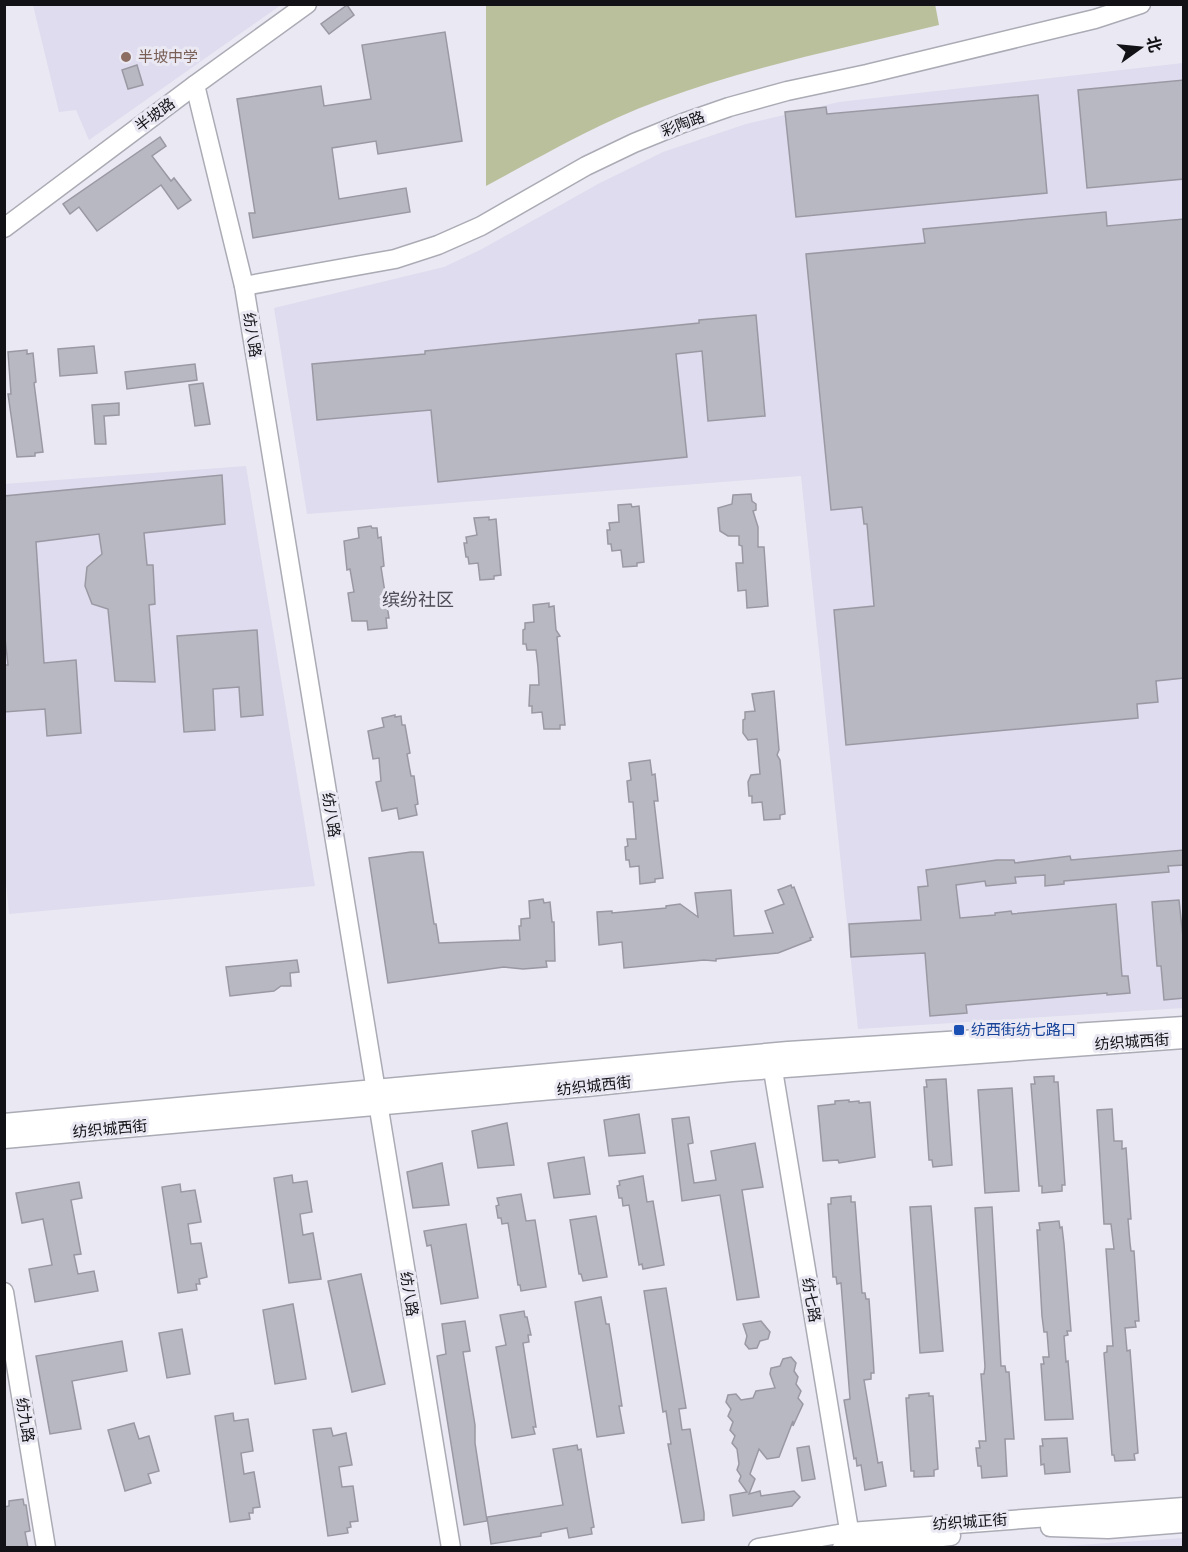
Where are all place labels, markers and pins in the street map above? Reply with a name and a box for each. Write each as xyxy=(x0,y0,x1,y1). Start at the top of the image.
place label: 半坡中学 xyxy=(138,46,198,66)
marker: 半坡中学 xyxy=(119,50,133,64)
place label: 纺西街纺七路口 xyxy=(971,1019,1076,1039)
marker: 纺西街纺七路口 xyxy=(952,1023,966,1037)

